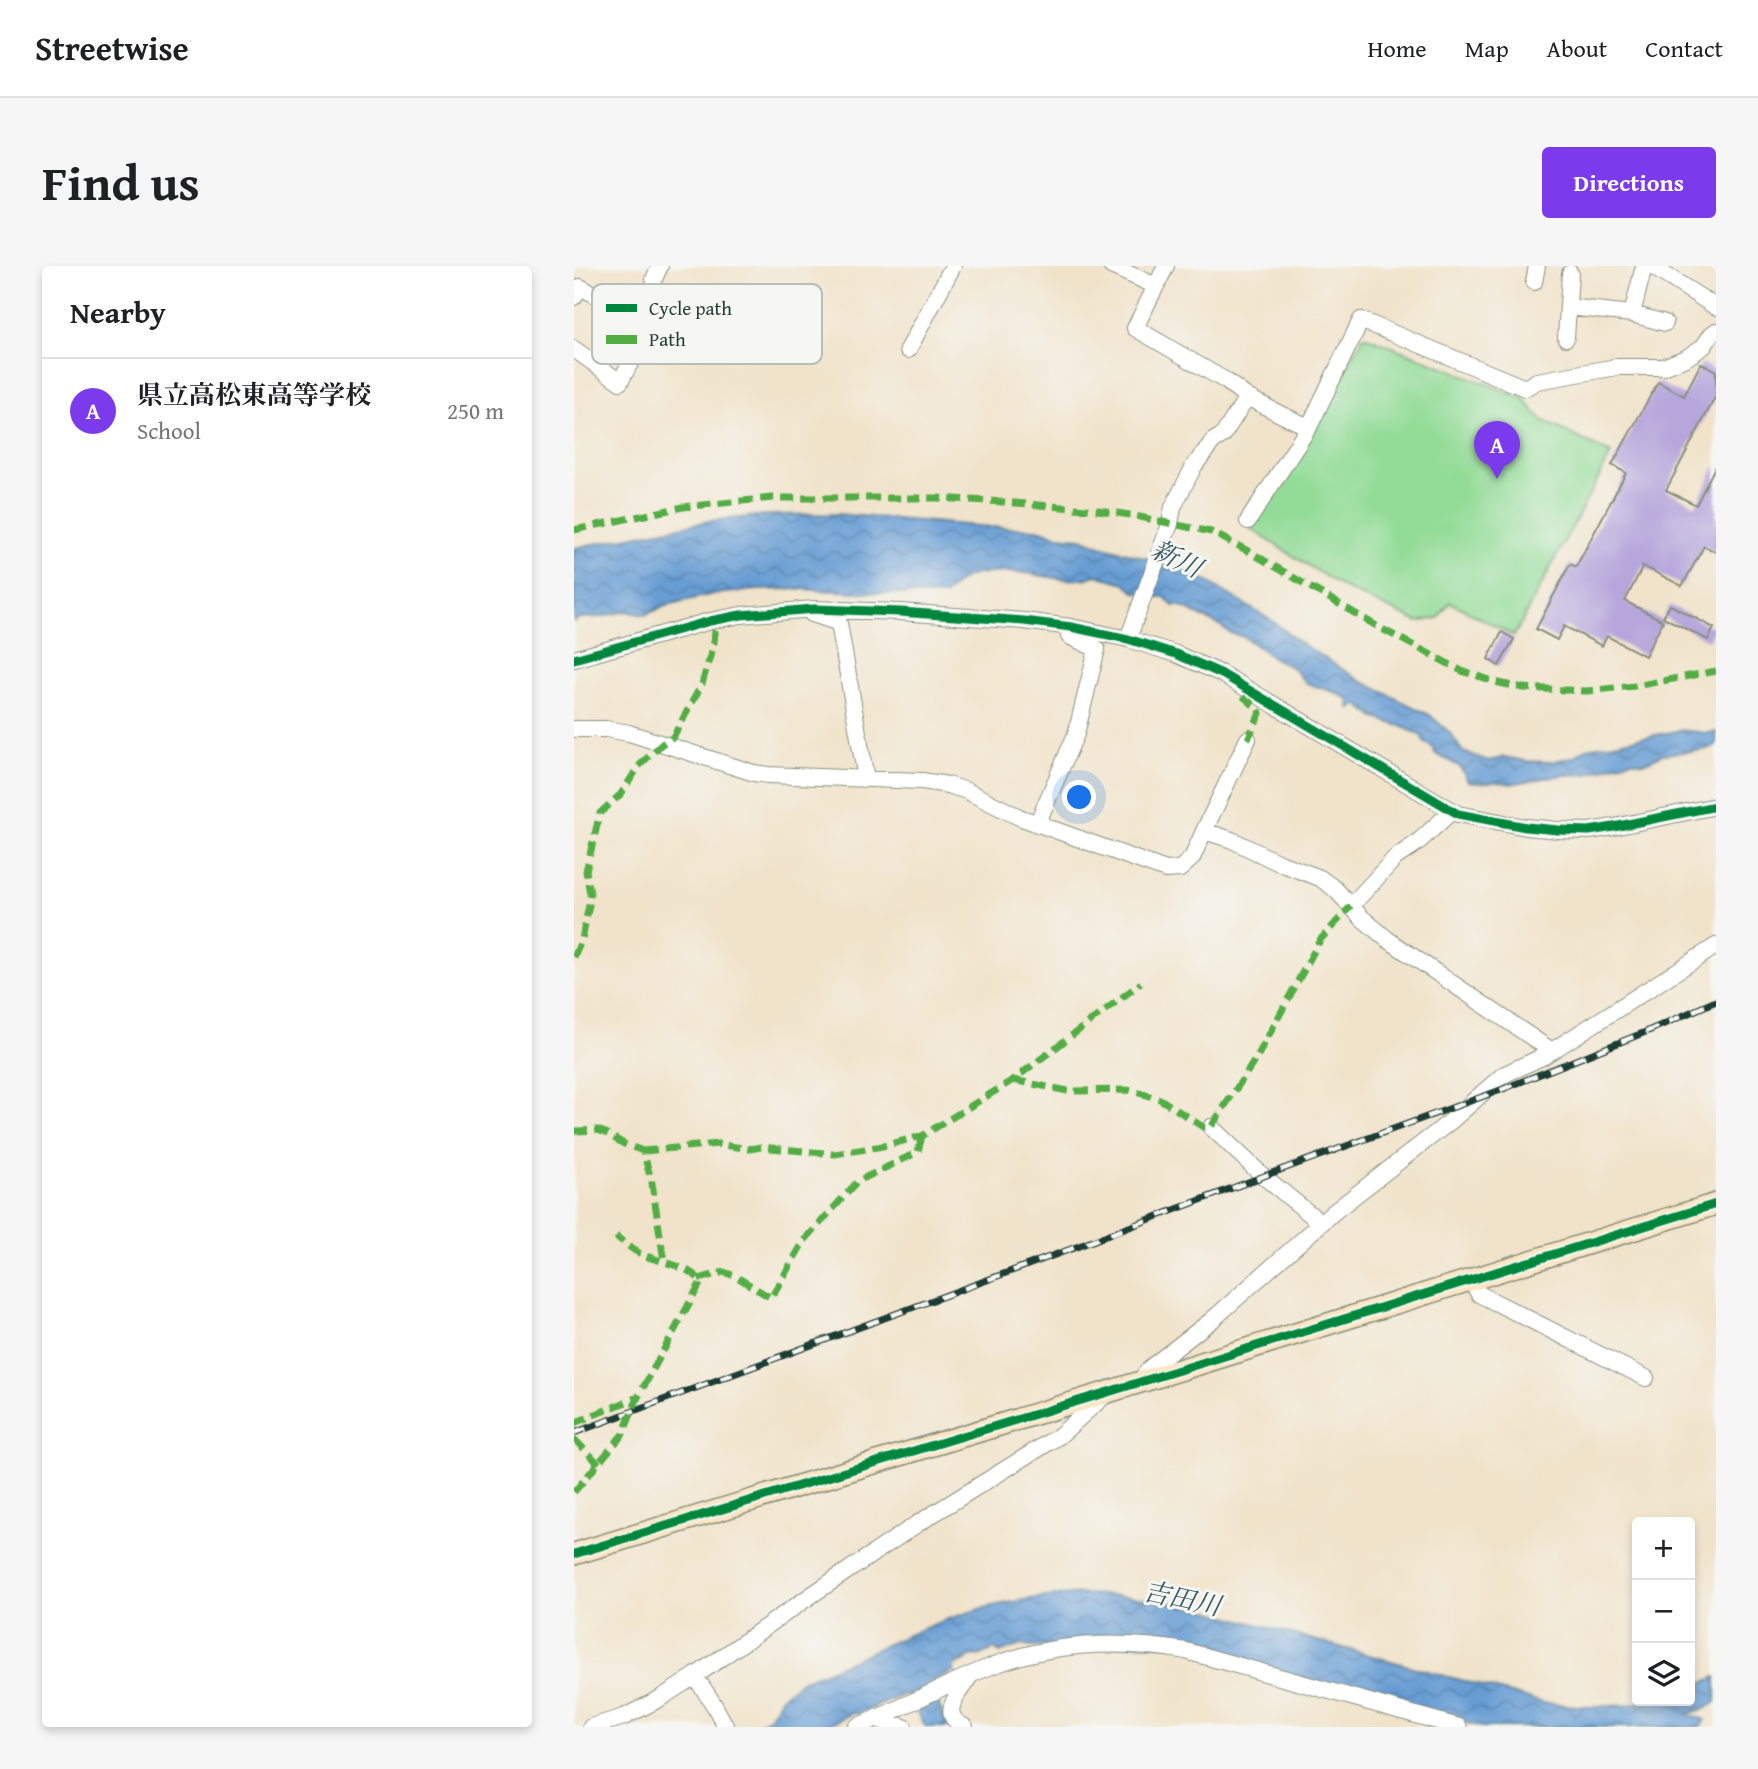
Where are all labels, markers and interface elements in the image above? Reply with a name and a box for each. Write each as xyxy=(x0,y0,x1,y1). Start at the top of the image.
text: Streetwise xyxy=(35,24,189,72)
text: Home xyxy=(1368,31,1427,66)
text: Map xyxy=(1465,31,1509,66)
text: About xyxy=(1547,31,1607,66)
text: Contact xyxy=(1645,31,1723,66)
text: Find us xyxy=(42,146,200,218)
button: Directions xyxy=(1542,147,1716,218)
legend xyxy=(592,284,822,364)
text: Nearby xyxy=(70,290,166,334)
text: Cycle path xyxy=(649,294,732,322)
text: Path xyxy=(649,325,686,353)
text: 県立高松東高等学校 xyxy=(137,375,371,414)
text: A xyxy=(86,394,100,427)
text: 250 m xyxy=(447,394,504,427)
text: School xyxy=(137,414,201,447)
pin: A xyxy=(1474,421,1520,479)
water label: 新川 xyxy=(1145,529,1212,588)
your location xyxy=(1062,780,1096,814)
map controls xyxy=(1632,1517,1695,1706)
button: + xyxy=(1632,1517,1695,1580)
water label: 吉田川 xyxy=(1140,1571,1227,1626)
button: − xyxy=(1632,1580,1695,1643)
button: layers xyxy=(1632,1643,1695,1706)

